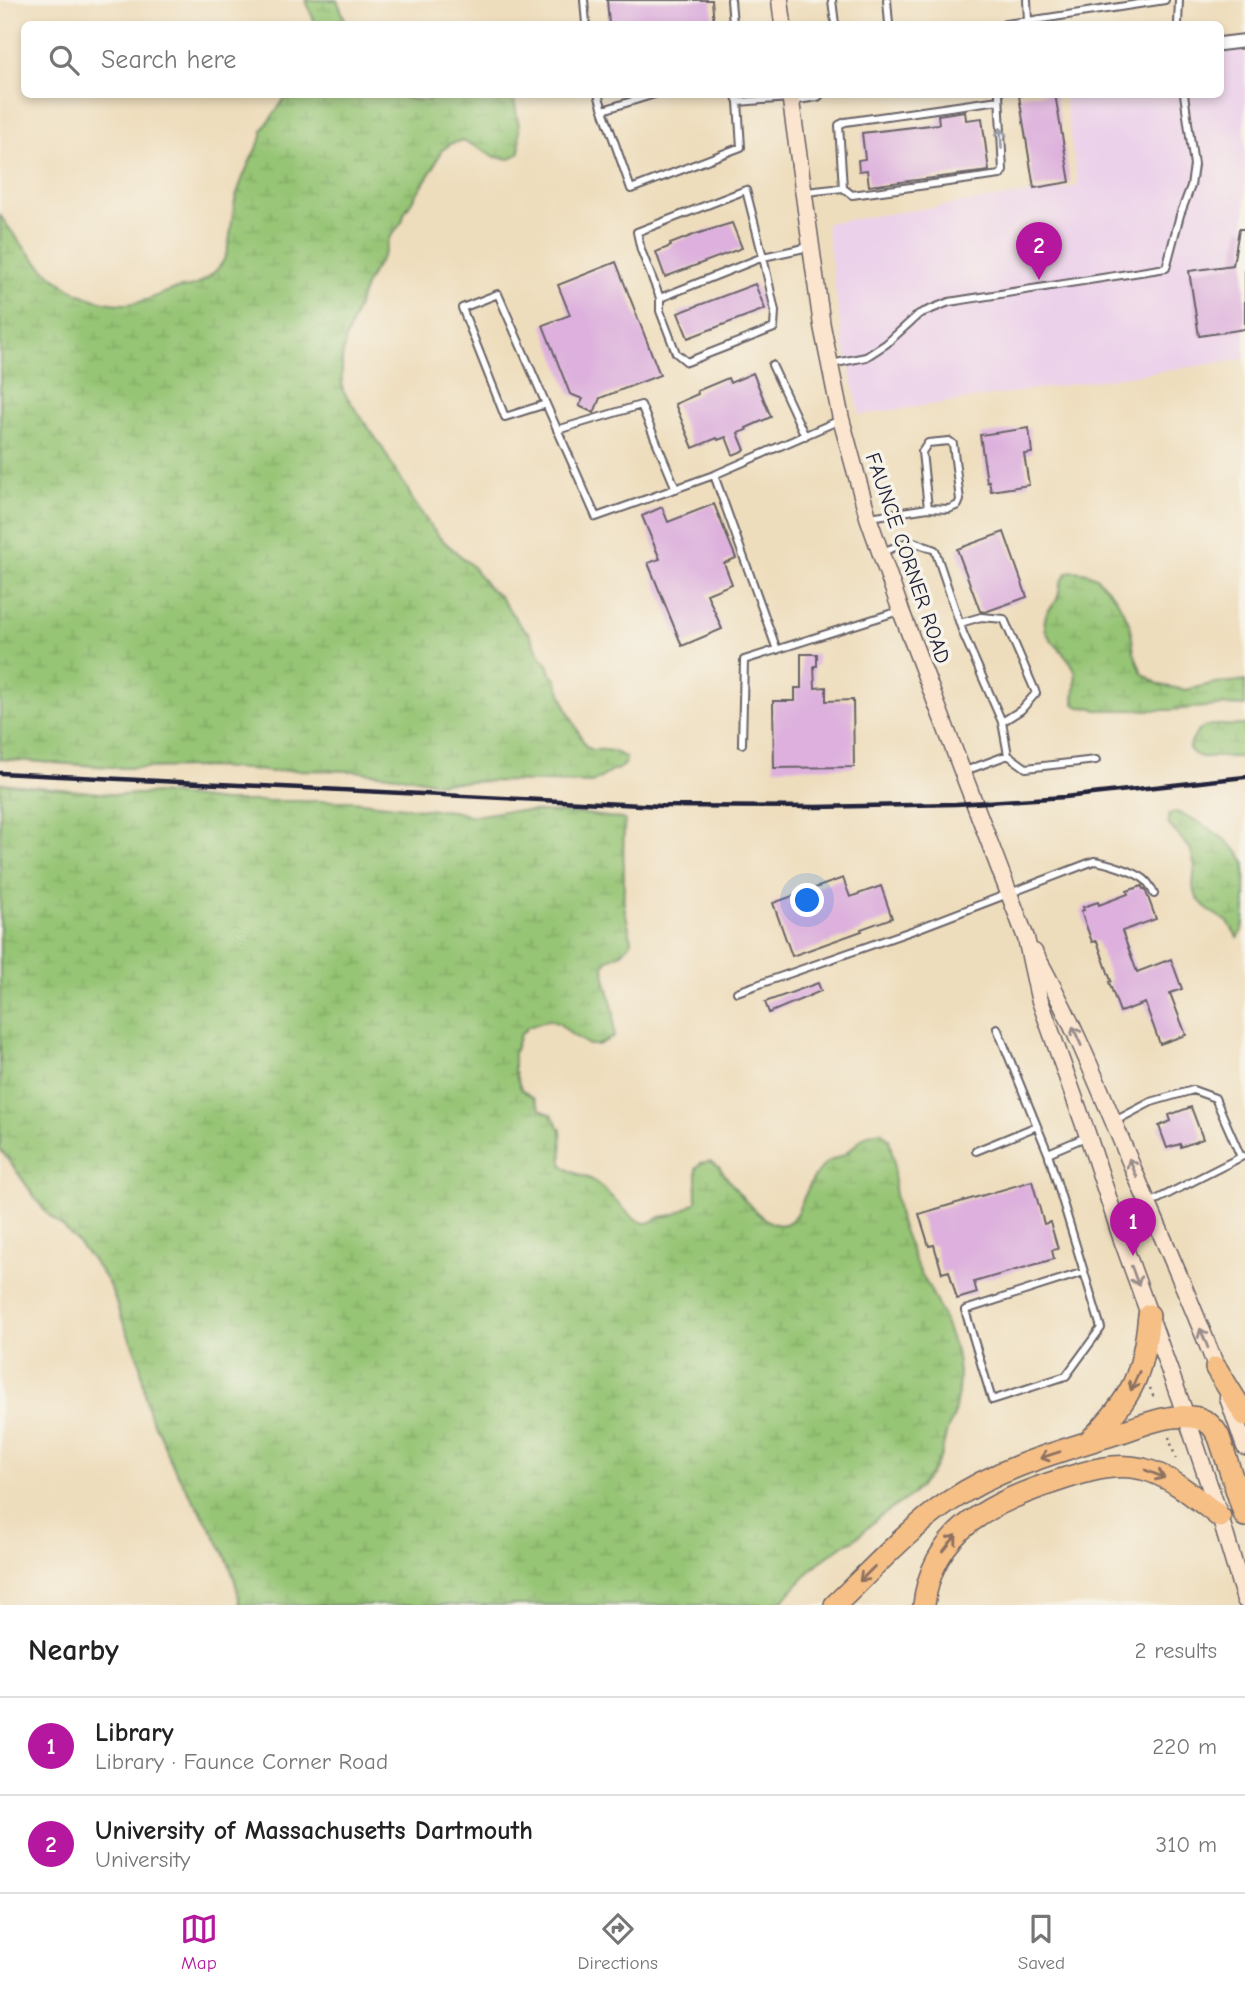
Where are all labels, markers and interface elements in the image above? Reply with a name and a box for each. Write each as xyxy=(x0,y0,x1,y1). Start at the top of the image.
search box xyxy=(21,21,1224,98)
icon: search xyxy=(45,41,83,79)
text: Search here xyxy=(101,45,236,75)
one-way arrow xyxy=(995,127,1008,150)
pin: 2 xyxy=(1016,222,1062,280)
street label: FAUNCE CORNER ROAD xyxy=(861,449,955,667)
your location xyxy=(790,883,824,917)
one-way arrow xyxy=(1070,1026,1083,1048)
one-way arrow xyxy=(1126,1158,1139,1179)
pin: 1 xyxy=(1110,1198,1156,1256)
one-way arrow xyxy=(1129,1265,1142,1287)
one-way arrow xyxy=(1197,1327,1210,1349)
one-way arrow xyxy=(1128,1370,1141,1391)
one-way arrow xyxy=(1040,1450,1062,1462)
one-way arrow xyxy=(1144,1469,1166,1482)
one-way arrow xyxy=(942,1535,958,1553)
one-way arrow xyxy=(859,1566,876,1583)
text: Nearby xyxy=(28,1633,119,1668)
text: 2 results xyxy=(1135,1637,1217,1664)
text: Library xyxy=(95,1718,174,1748)
text: 1 xyxy=(46,1733,56,1760)
text: 220 m xyxy=(1152,1733,1217,1760)
text: Library · Faunce Corner Road xyxy=(95,1748,388,1775)
text: University of Massachusetts Dartmouth xyxy=(95,1816,533,1846)
text: 2 xyxy=(45,1831,57,1858)
text: 310 m xyxy=(1156,1831,1217,1858)
text: University xyxy=(95,1846,190,1873)
tab: Map xyxy=(180,1910,218,1974)
tab: Directions xyxy=(578,1910,658,1974)
tab: Saved xyxy=(1018,1910,1065,1974)

